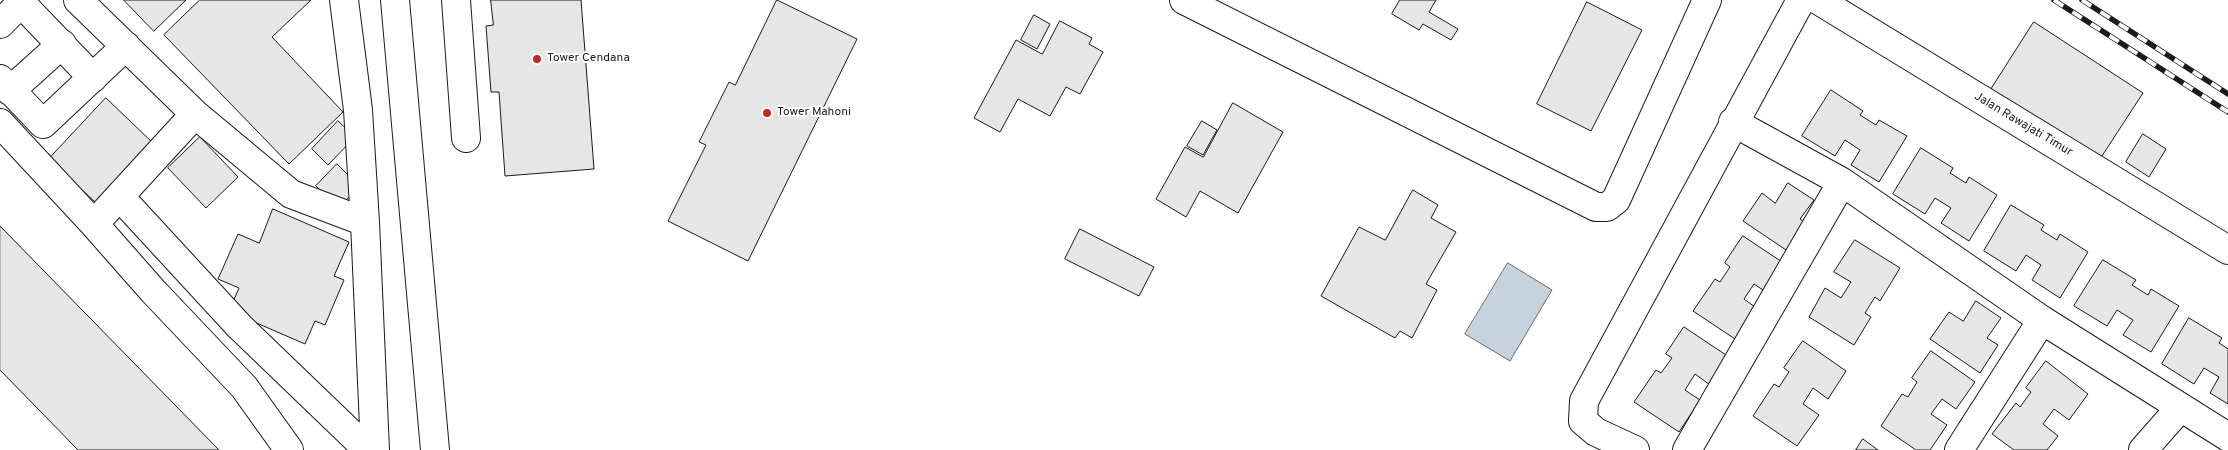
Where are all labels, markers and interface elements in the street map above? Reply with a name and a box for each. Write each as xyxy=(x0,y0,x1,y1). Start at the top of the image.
place label: Tower Cendana xyxy=(547,52,630,66)
marker: Tower Cendana xyxy=(531,53,543,65)
street label: Jalan Rawajati Timur xyxy=(1971,90,2075,160)
place label: Tower Mahoni xyxy=(777,106,851,120)
marker: Tower Mahoni xyxy=(761,107,773,119)

